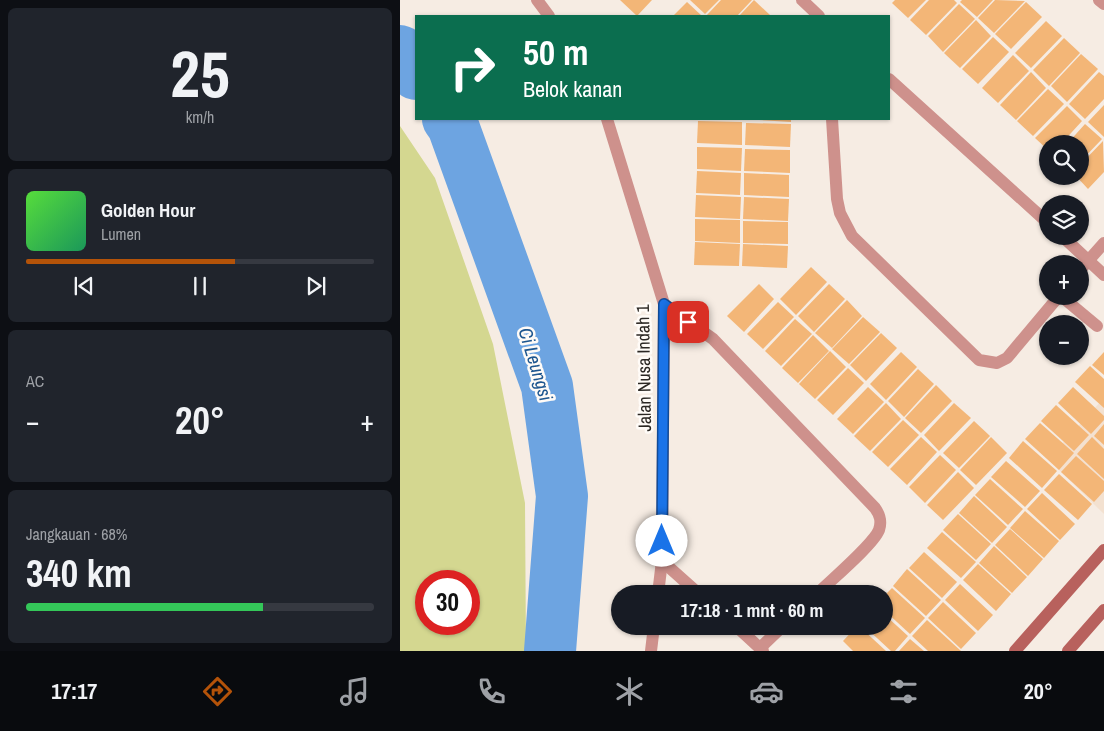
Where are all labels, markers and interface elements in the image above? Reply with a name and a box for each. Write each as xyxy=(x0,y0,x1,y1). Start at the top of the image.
text: 50 m xyxy=(523,29,588,76)
text: 25 xyxy=(170,30,230,117)
icon: right xyxy=(440,35,505,100)
text: Belok kanan xyxy=(523,74,622,104)
text: km/h xyxy=(186,106,214,128)
map controls xyxy=(1039,135,1089,365)
button: search xyxy=(1039,135,1089,185)
button: layers xyxy=(1039,195,1089,245)
text: Golden Hour xyxy=(101,197,195,223)
text: Lumen xyxy=(101,223,141,245)
button: + xyxy=(1039,255,1089,305)
icon: previous xyxy=(70,272,98,300)
icon: pause xyxy=(186,272,214,300)
icon: next xyxy=(302,272,330,300)
pin xyxy=(667,301,709,343)
street label: Jalan Nusa Indah 1 xyxy=(630,303,657,432)
icon: arrive xyxy=(674,308,702,336)
button: − xyxy=(1039,315,1089,365)
water label: Ci Leungsi xyxy=(513,324,560,404)
text: AC xyxy=(26,370,44,392)
text: 20° xyxy=(175,395,225,446)
text: − xyxy=(26,402,39,440)
text: + xyxy=(361,402,374,440)
position arrow xyxy=(635,514,687,566)
text: Jangkauan · 68% xyxy=(26,523,127,545)
text: 340 km xyxy=(26,548,132,599)
speed limit sign: 30 xyxy=(415,570,480,635)
text: 17:18 · 1 mnt · 60 m xyxy=(681,597,823,623)
icon: directions xyxy=(200,674,235,709)
icon: music xyxy=(337,674,372,709)
icon: phone xyxy=(474,674,509,709)
icon: climate xyxy=(612,674,647,709)
icon: car xyxy=(749,674,784,709)
icon: filters xyxy=(886,674,921,709)
text: 17:17 xyxy=(51,676,97,706)
text: 20° xyxy=(1024,676,1053,706)

